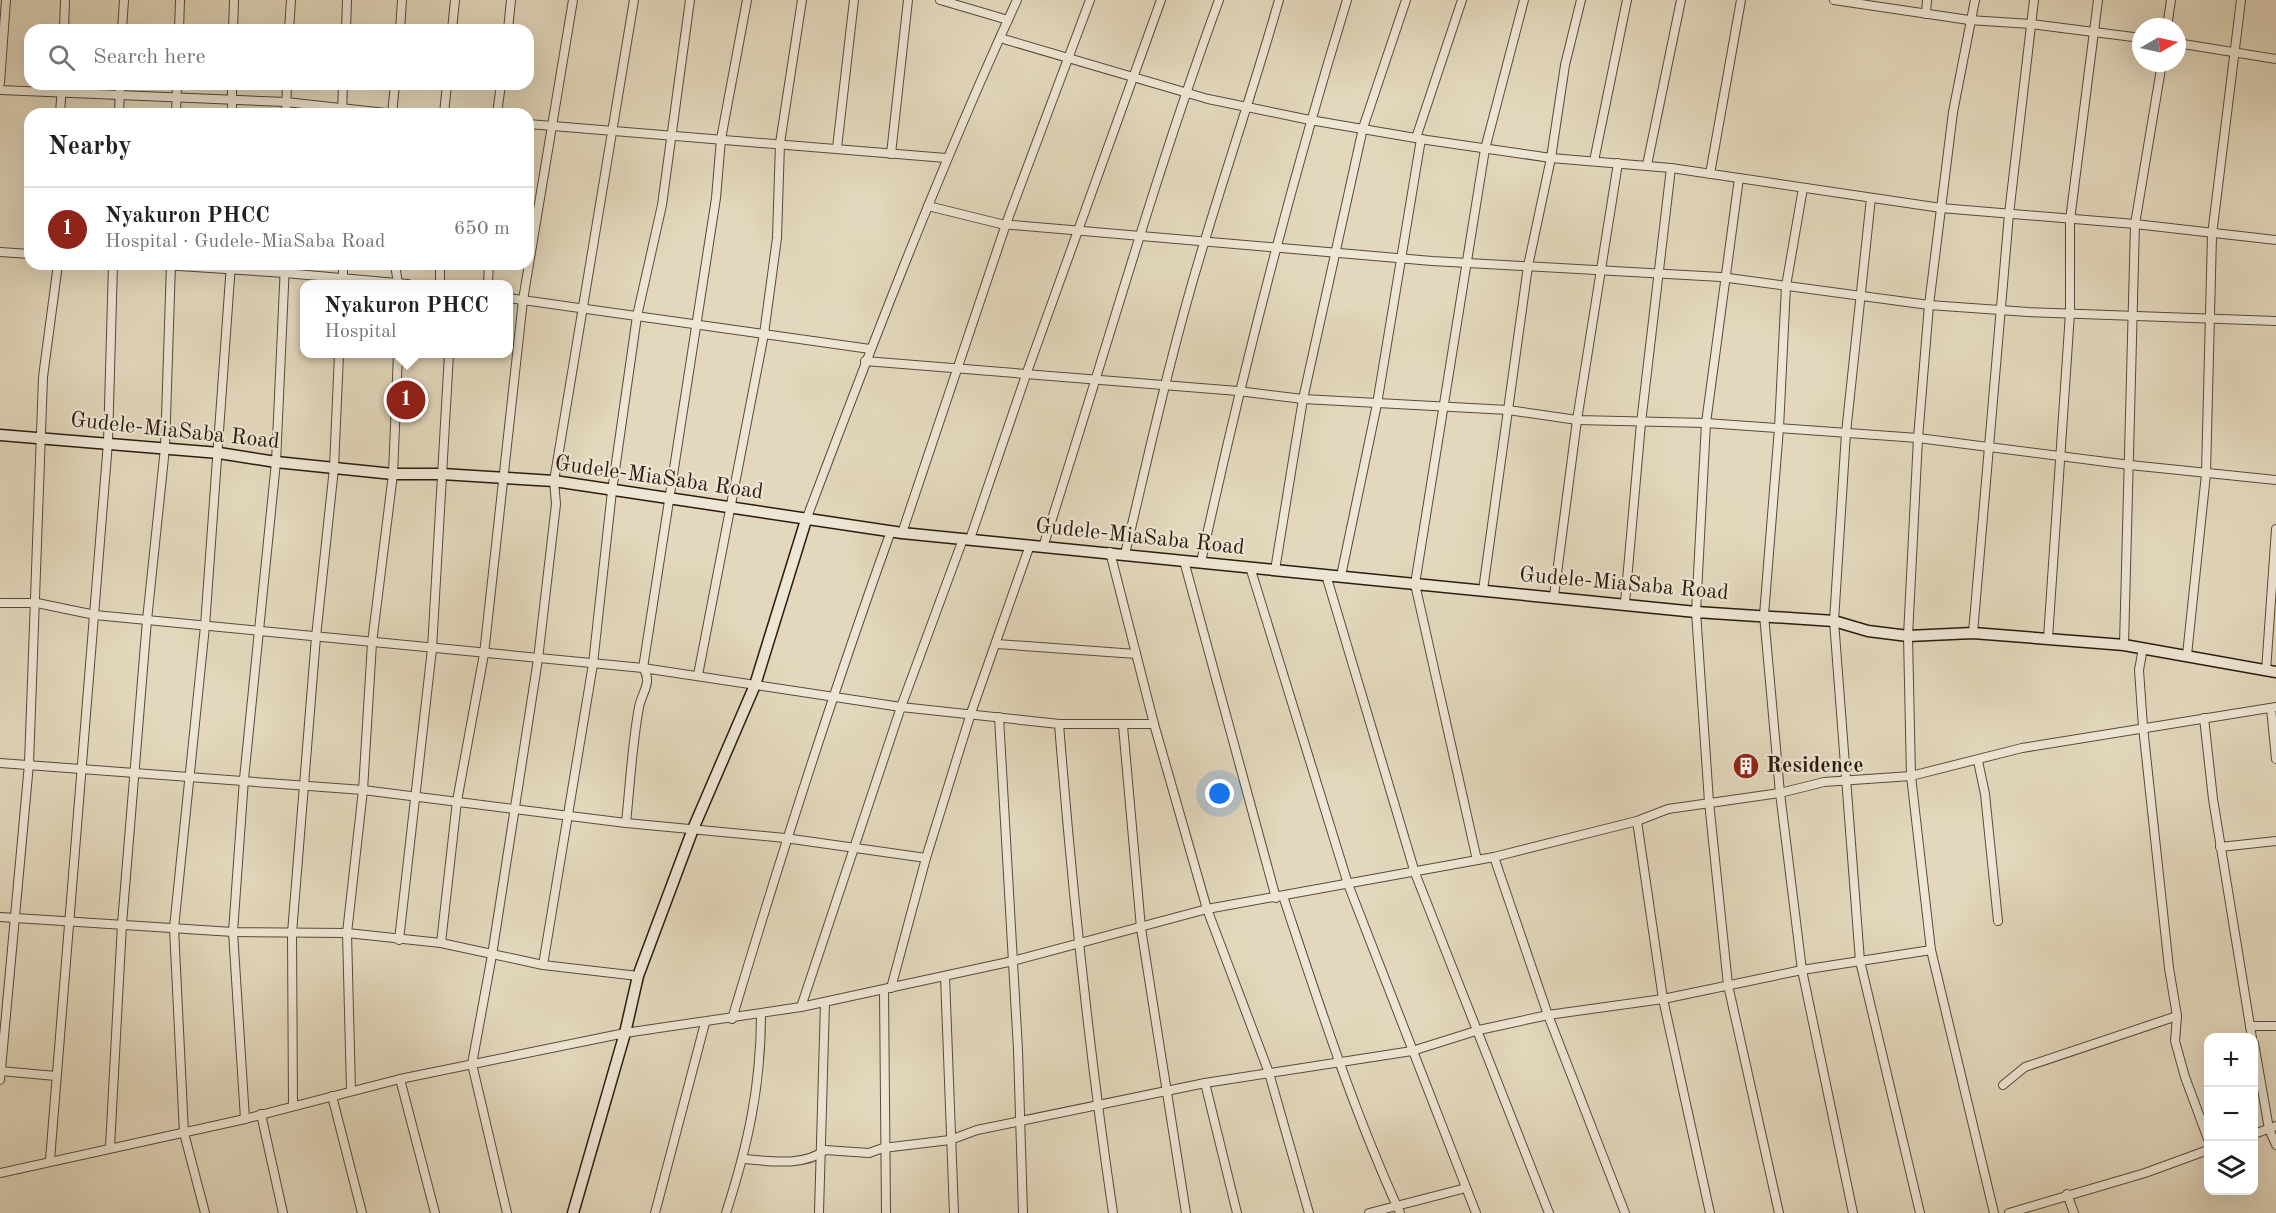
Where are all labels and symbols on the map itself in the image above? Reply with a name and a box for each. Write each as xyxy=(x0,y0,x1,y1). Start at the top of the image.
north arrow xyxy=(2132,18,2186,72)
pin: 1 xyxy=(386,378,426,422)
street label: Gudele-MiaSaba Road xyxy=(69,409,281,453)
street label: Gudele-MiaSaba Road xyxy=(553,452,765,504)
street label: Gudele-MiaSaba Road xyxy=(1034,515,1246,559)
street label: Gudele-MiaSaba Road xyxy=(1518,564,1730,604)
building icon: Residence xyxy=(1731,751,1761,781)
place label: Residence xyxy=(1766,755,1864,777)
your location xyxy=(1205,779,1234,808)

